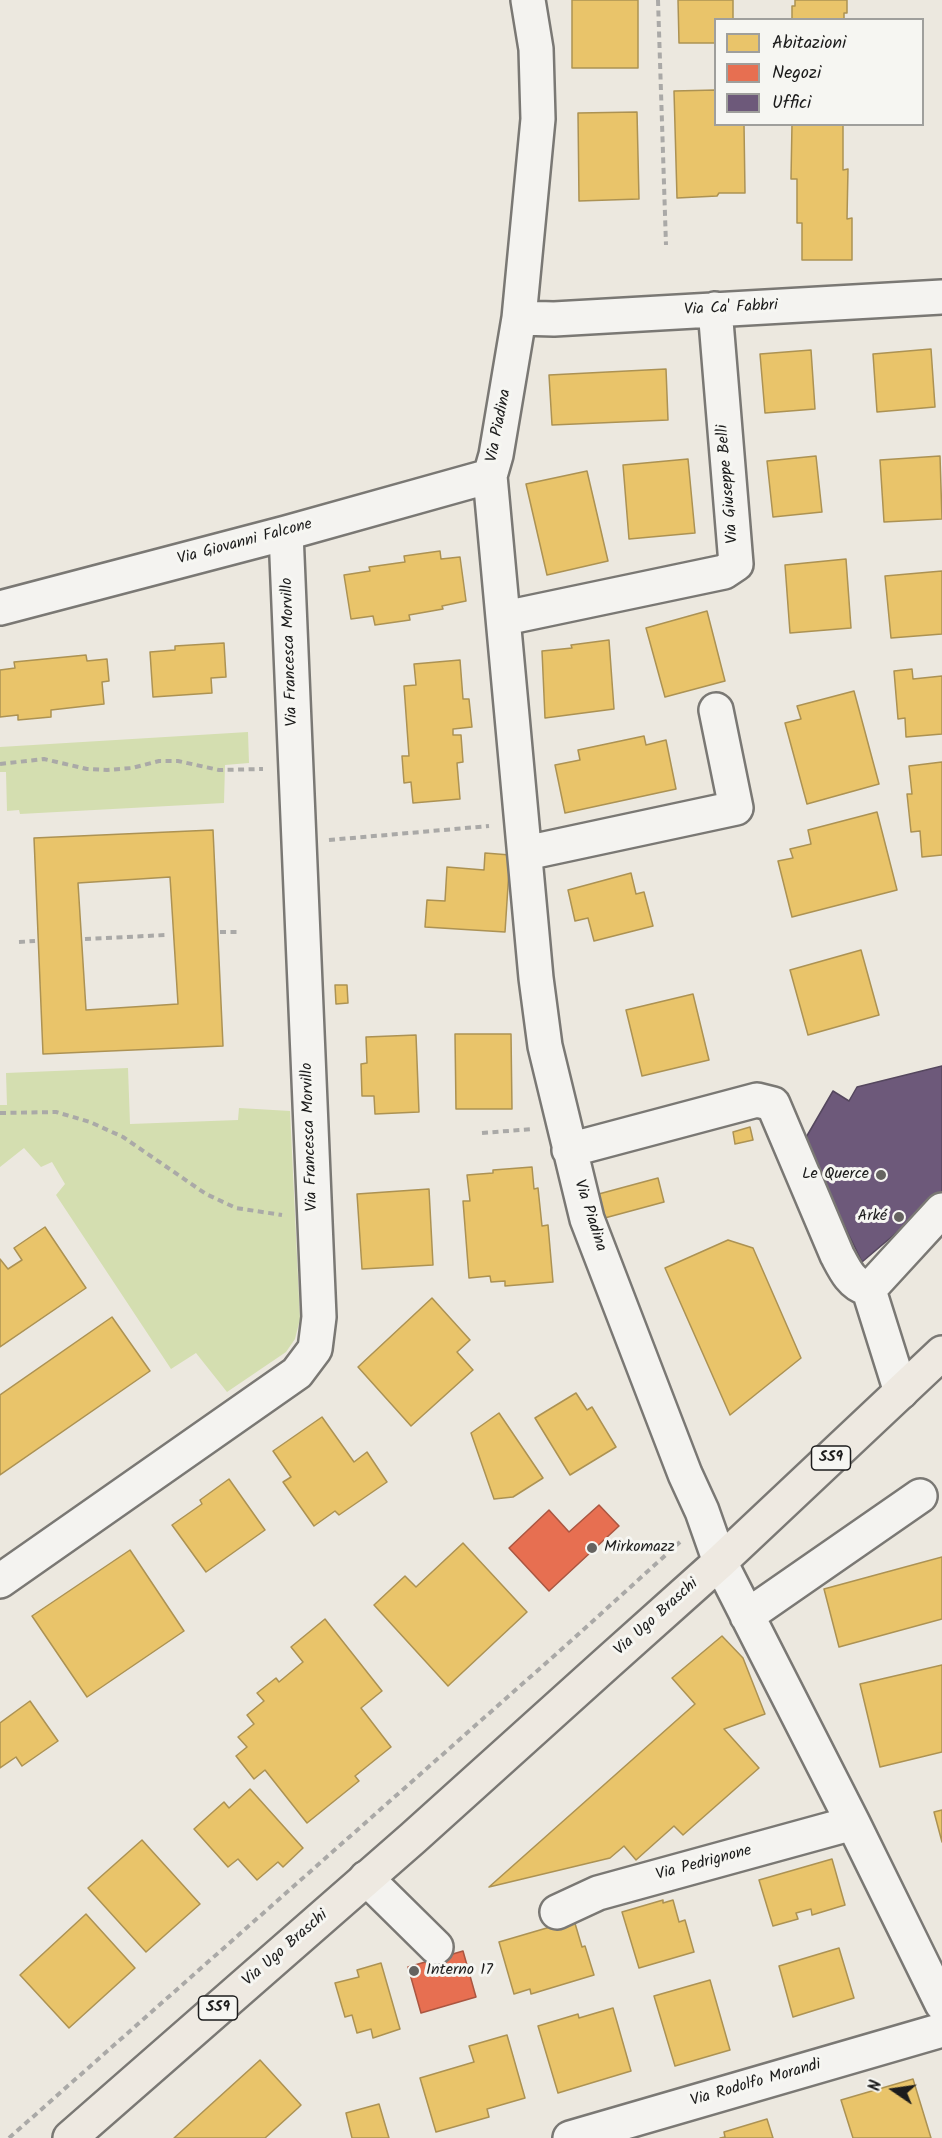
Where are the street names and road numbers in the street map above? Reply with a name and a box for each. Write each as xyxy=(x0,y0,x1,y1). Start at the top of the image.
street label: Via Ca' Fabbri xyxy=(684,297,778,321)
street label: Via Piadina xyxy=(484,388,516,464)
street label: Via Giuseppe Belli xyxy=(714,424,744,544)
street label: Via Giovanni Falcone xyxy=(176,516,314,570)
street label: Via Francesca Morvillo xyxy=(279,577,303,727)
street label: Via Francesca Morvillo xyxy=(299,1062,323,1212)
street label: Via Piadina xyxy=(568,1178,610,1254)
road number: SS9 xyxy=(812,1446,850,1470)
street label: Via Ugo Braschi xyxy=(611,1575,703,1661)
street label: Via Pedrignone xyxy=(654,1842,754,1886)
street label: Via Ugo Braschi xyxy=(240,1907,332,1991)
road number: SS9 xyxy=(198,1996,238,2020)
street label: Via Rodolfo Morandi xyxy=(689,2056,823,2112)

